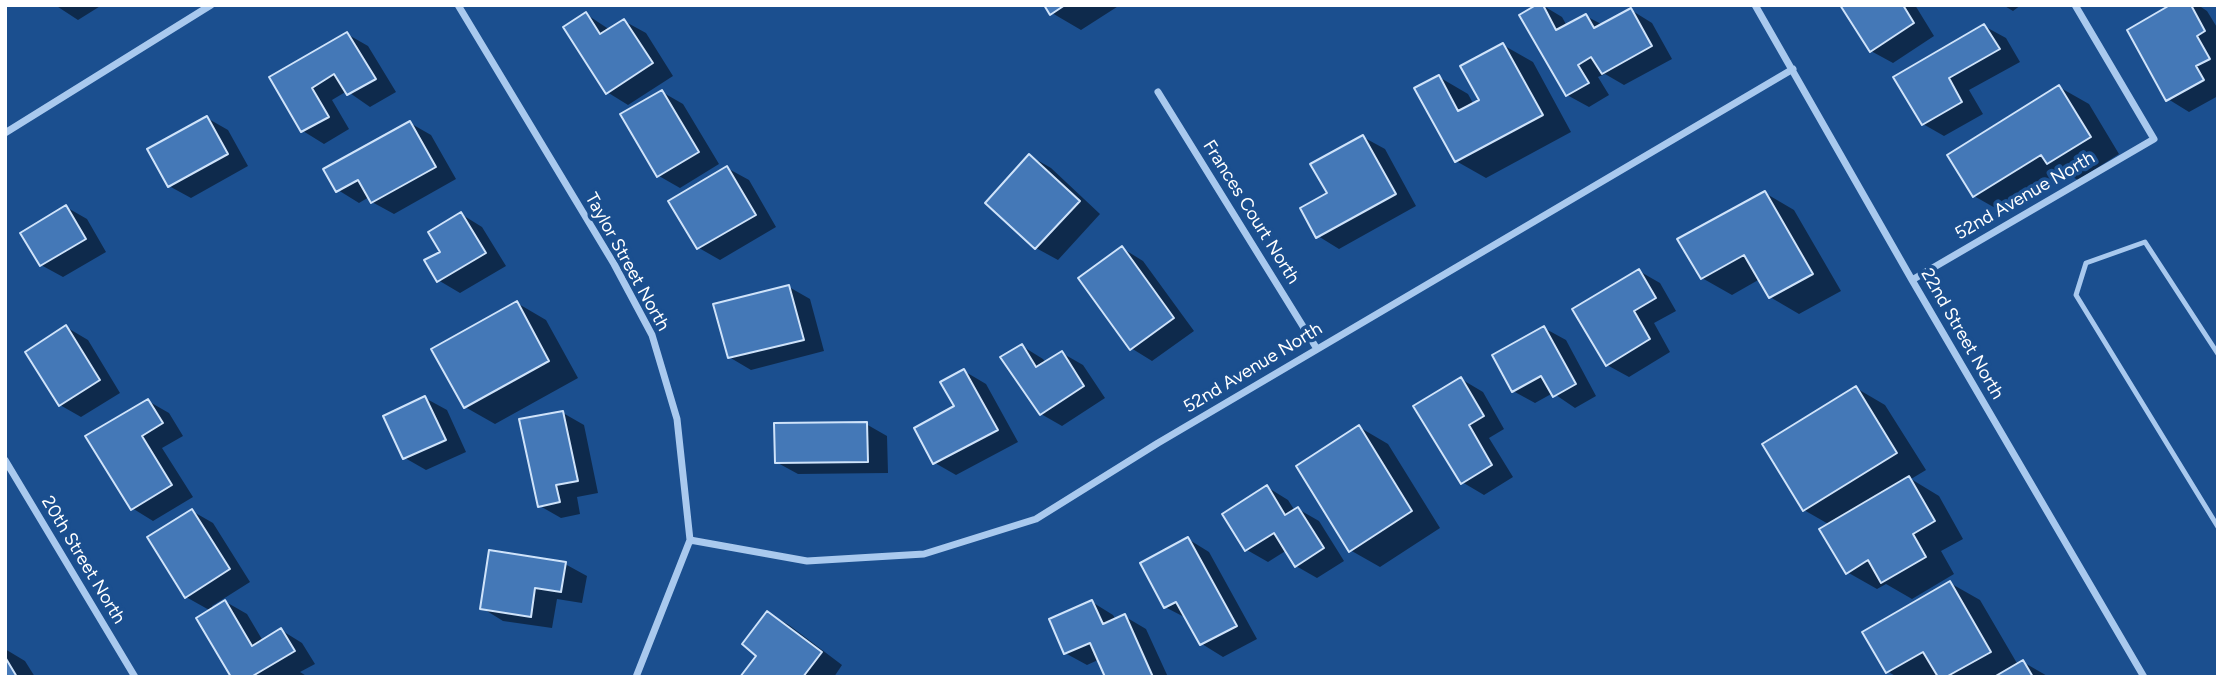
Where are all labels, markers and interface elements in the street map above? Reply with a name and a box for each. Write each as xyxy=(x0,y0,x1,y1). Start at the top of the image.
street label: Frances Court North xyxy=(1198,136,1304,288)
street label: 52nd Avenue North xyxy=(1951,147,2099,245)
street label: Taylor Street North xyxy=(580,189,674,335)
street label: 22nd Street North xyxy=(1916,265,2008,403)
street label: 52nd Avenue North xyxy=(1180,318,1326,418)
street label: 20th Street North xyxy=(36,492,130,628)

